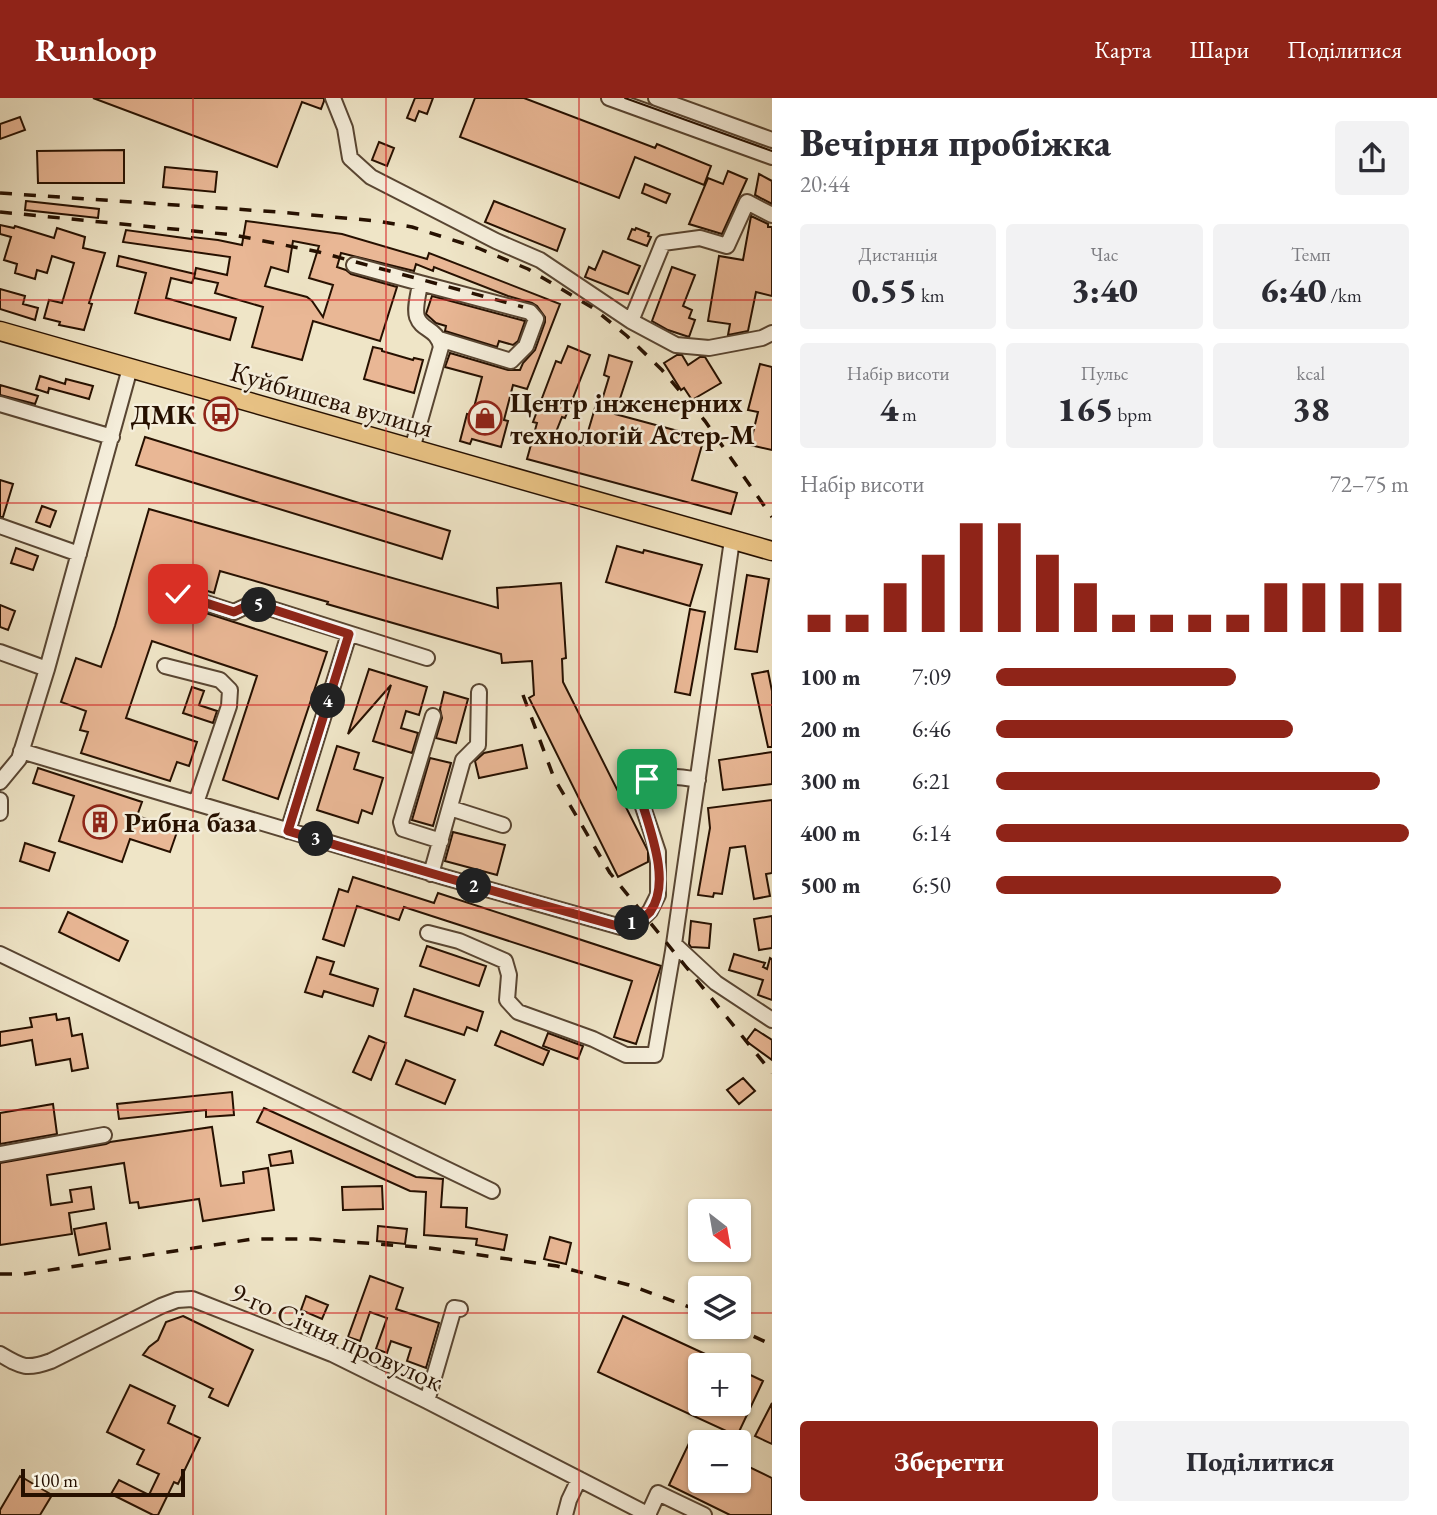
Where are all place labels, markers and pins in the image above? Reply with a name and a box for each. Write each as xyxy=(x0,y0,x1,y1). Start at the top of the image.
place label: Центр інженерних технологій Астер-М xyxy=(510,384,755,452)
bus stop icon: ДМК xyxy=(202,395,240,433)
place label: ДМК xyxy=(131,396,197,432)
shop icon: Центр інженерних технологій Астер-М xyxy=(466,399,504,437)
pin xyxy=(148,564,208,624)
pin: 5 xyxy=(242,588,276,622)
pin: 4 xyxy=(310,684,346,718)
pin xyxy=(617,749,677,809)
building icon: Рибна база xyxy=(81,803,119,841)
place label: Рибна база xyxy=(124,804,257,840)
pin: 3 xyxy=(298,822,334,856)
pin: 2 xyxy=(456,868,491,904)
pin: 1 xyxy=(614,906,650,940)

